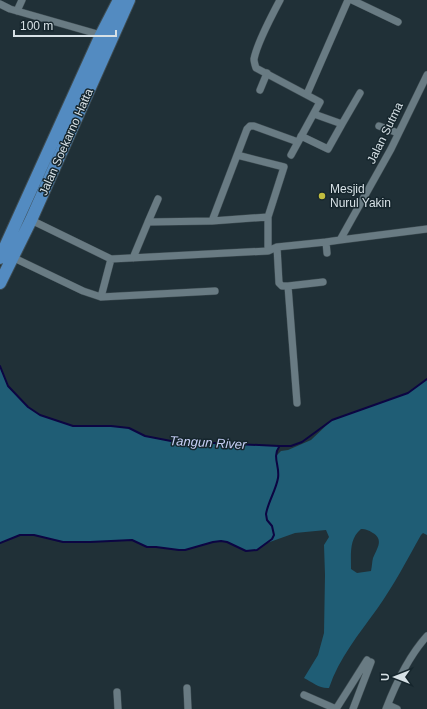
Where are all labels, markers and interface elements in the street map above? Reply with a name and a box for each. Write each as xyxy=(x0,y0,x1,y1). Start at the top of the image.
scale bar xyxy=(14,12,116,38)
text: 100 m xyxy=(20,19,53,33)
street label: Jalan Soekarno Hatta xyxy=(36,86,96,198)
street label: Jalan Sutma xyxy=(364,100,406,166)
place label: Mesjid Nurul Yakin xyxy=(330,182,391,210)
marker: Mesjid Nurul Yakin xyxy=(317,191,327,201)
water label: Tangun River xyxy=(169,433,247,452)
north arrow xyxy=(375,657,415,697)
text: U xyxy=(379,673,391,681)

